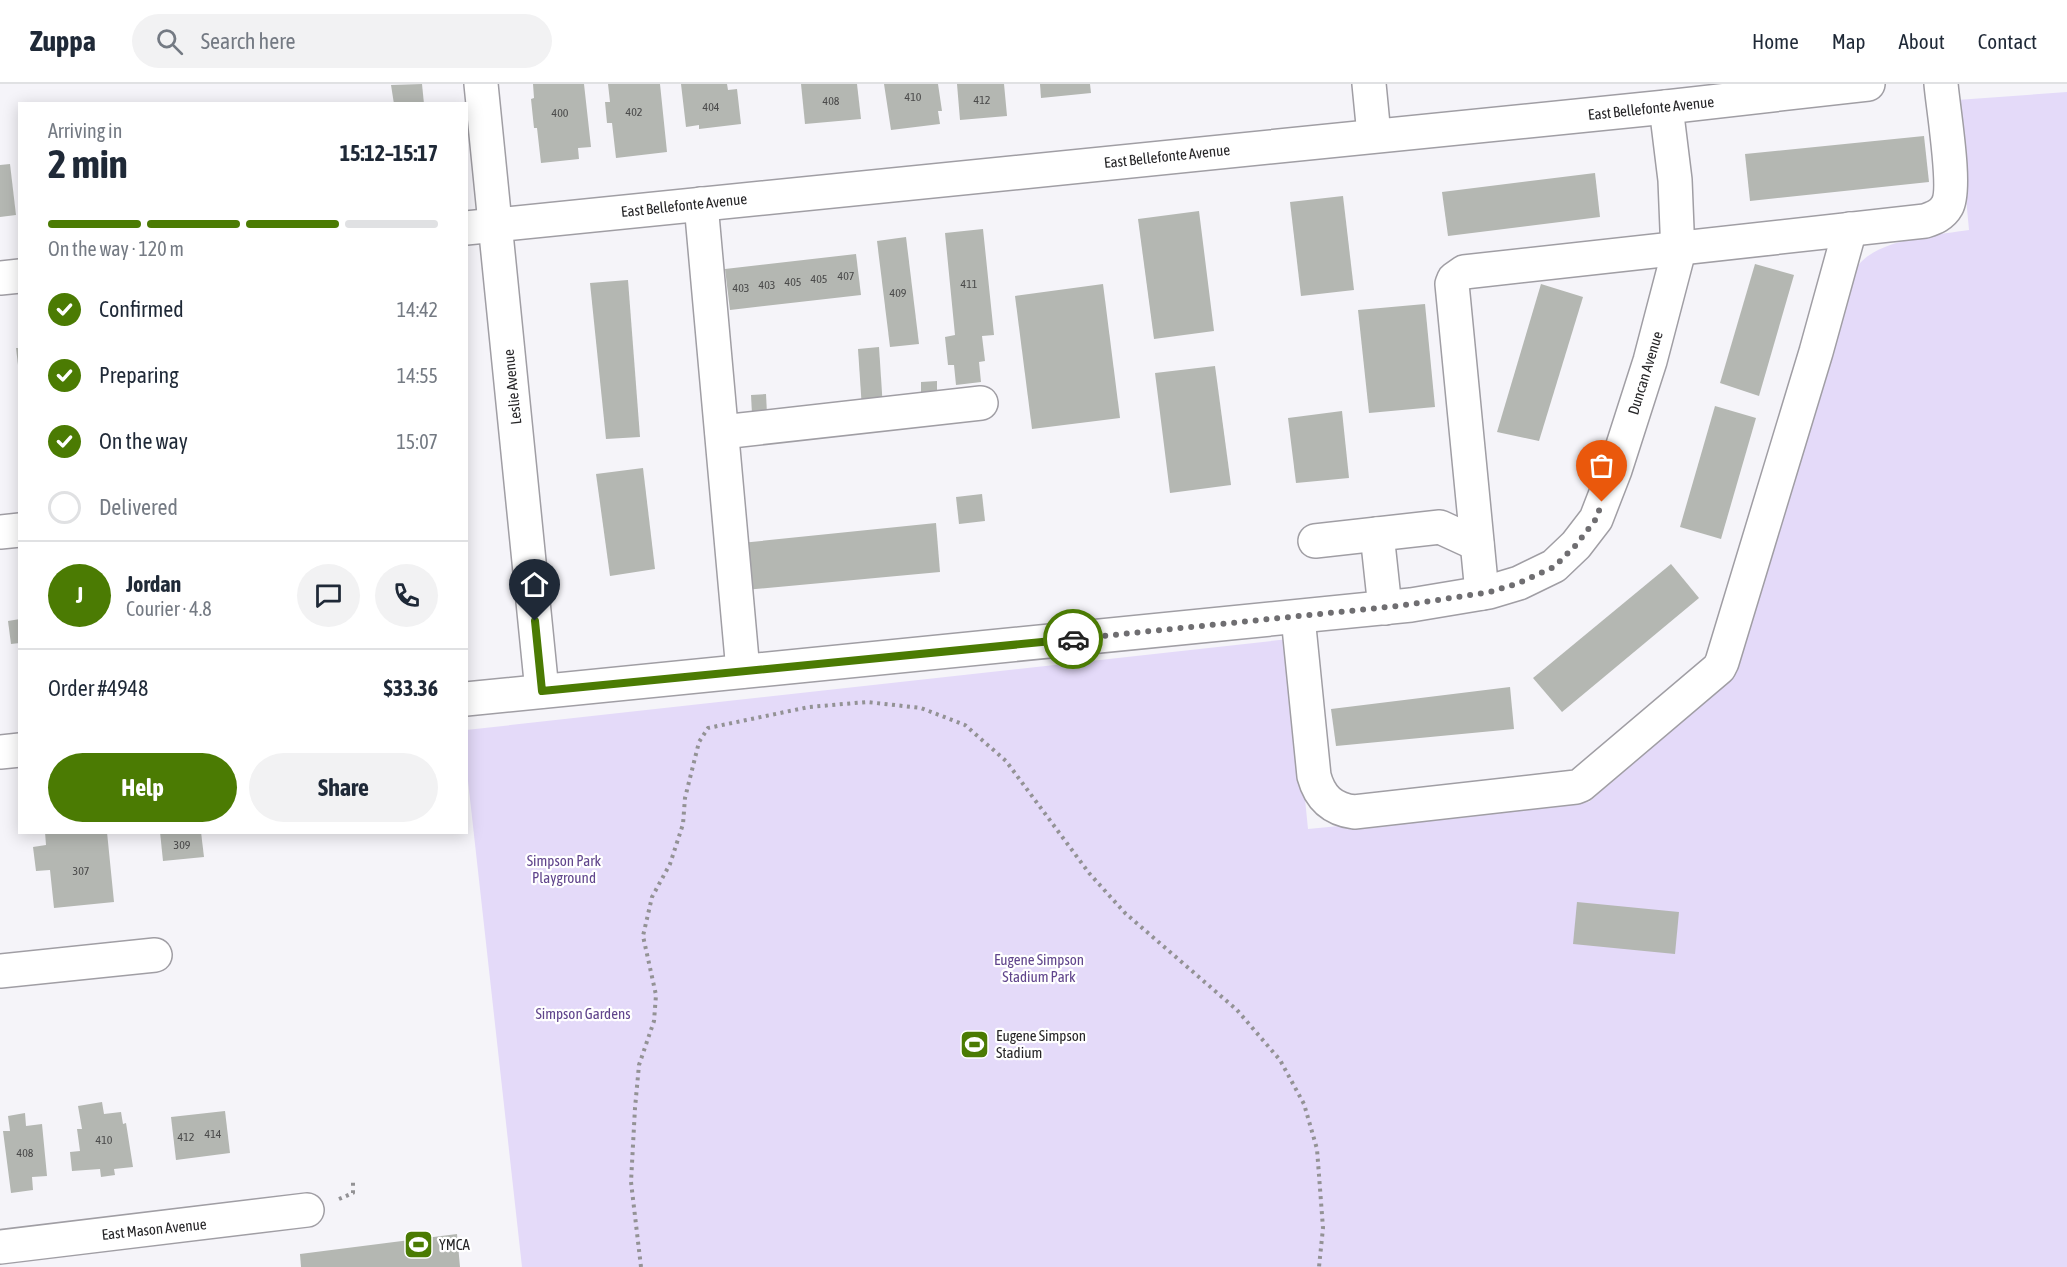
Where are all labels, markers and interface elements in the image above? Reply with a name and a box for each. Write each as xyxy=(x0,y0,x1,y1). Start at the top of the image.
search box xyxy=(132,14,552,68)
text: Zuppa xyxy=(30,25,96,57)
icon: search xyxy=(153,25,186,58)
text: Search here xyxy=(201,28,296,54)
text: Home xyxy=(1752,29,1799,53)
text: Map xyxy=(1832,29,1866,53)
text: About xyxy=(1899,29,1945,53)
text: Contact xyxy=(1978,29,2037,53)
house number: 410 xyxy=(905,90,922,104)
house number: 412 xyxy=(974,93,990,107)
street label: East Bellefonte Avenue xyxy=(1587,93,1715,123)
house number: 408 xyxy=(823,94,840,108)
house number: 404 xyxy=(703,100,720,114)
house number: 402 xyxy=(626,105,642,119)
house number: 400 xyxy=(552,106,569,120)
text: Arriving in xyxy=(48,119,122,142)
text: 15:12–15:17 xyxy=(340,140,438,166)
street label: East Bellefonte Avenue xyxy=(1103,141,1231,171)
text: 2 min xyxy=(48,142,128,186)
street label: East Bellefonte Avenue xyxy=(620,190,748,220)
text: On the way · 120 m xyxy=(48,237,184,260)
house number: 407 xyxy=(838,269,855,283)
house number: 405 xyxy=(811,272,827,286)
house number: 405 xyxy=(785,275,801,289)
house number: 411 xyxy=(961,277,978,291)
house number: 403 xyxy=(759,278,775,292)
house number: 403 xyxy=(733,281,749,295)
house number: 409 xyxy=(890,286,907,300)
icon: check xyxy=(48,293,81,326)
text: Confirmed xyxy=(99,296,184,322)
text: 14:42 xyxy=(397,298,438,321)
street label: Duncan Avenue xyxy=(1624,329,1666,417)
street label: Leslie Avenue xyxy=(500,348,524,426)
icon: check xyxy=(48,359,81,392)
text: Preparing xyxy=(99,362,179,388)
text: 14:55 xyxy=(397,364,438,387)
icon: check xyxy=(48,425,81,458)
text: On the way xyxy=(99,428,188,454)
text: 15:07 xyxy=(396,430,438,453)
pin xyxy=(1576,440,1627,502)
icon: bag xyxy=(1585,449,1618,482)
text: Delivered xyxy=(99,494,178,520)
pin xyxy=(509,559,560,621)
button: chat xyxy=(297,564,360,627)
button: phone xyxy=(375,564,438,627)
icon: home xyxy=(518,568,551,601)
text: Jordan xyxy=(126,571,181,597)
text: J xyxy=(76,582,83,608)
text: Courier · 4.8 xyxy=(126,597,212,620)
courier xyxy=(1043,609,1103,669)
icon: car xyxy=(1057,623,1090,656)
text: Order #4948 xyxy=(48,675,148,701)
text: $33.36 xyxy=(383,675,438,701)
button: Help xyxy=(48,753,237,822)
button: Share xyxy=(249,753,438,822)
house number: 309 xyxy=(174,838,191,852)
park label: Simpson Park Playground xyxy=(527,852,602,886)
house number: 307 xyxy=(73,864,90,878)
park label: Eugene Simpson Stadium Park xyxy=(994,951,1084,985)
park label: Simpson Gardens xyxy=(535,1005,631,1022)
place label: Eugene Simpson Stadium xyxy=(996,1027,1086,1061)
sports icon: Eugene Simpson Stadium xyxy=(959,1028,991,1060)
house number: 414 xyxy=(205,1127,222,1141)
house number: 412 xyxy=(178,1130,194,1144)
house number: 410 xyxy=(96,1133,113,1147)
house number: 408 xyxy=(17,1146,34,1160)
street label: East Mason Avenue xyxy=(101,1215,207,1243)
sports icon: YMCA xyxy=(402,1228,434,1260)
place label: YMCA xyxy=(439,1236,470,1253)

